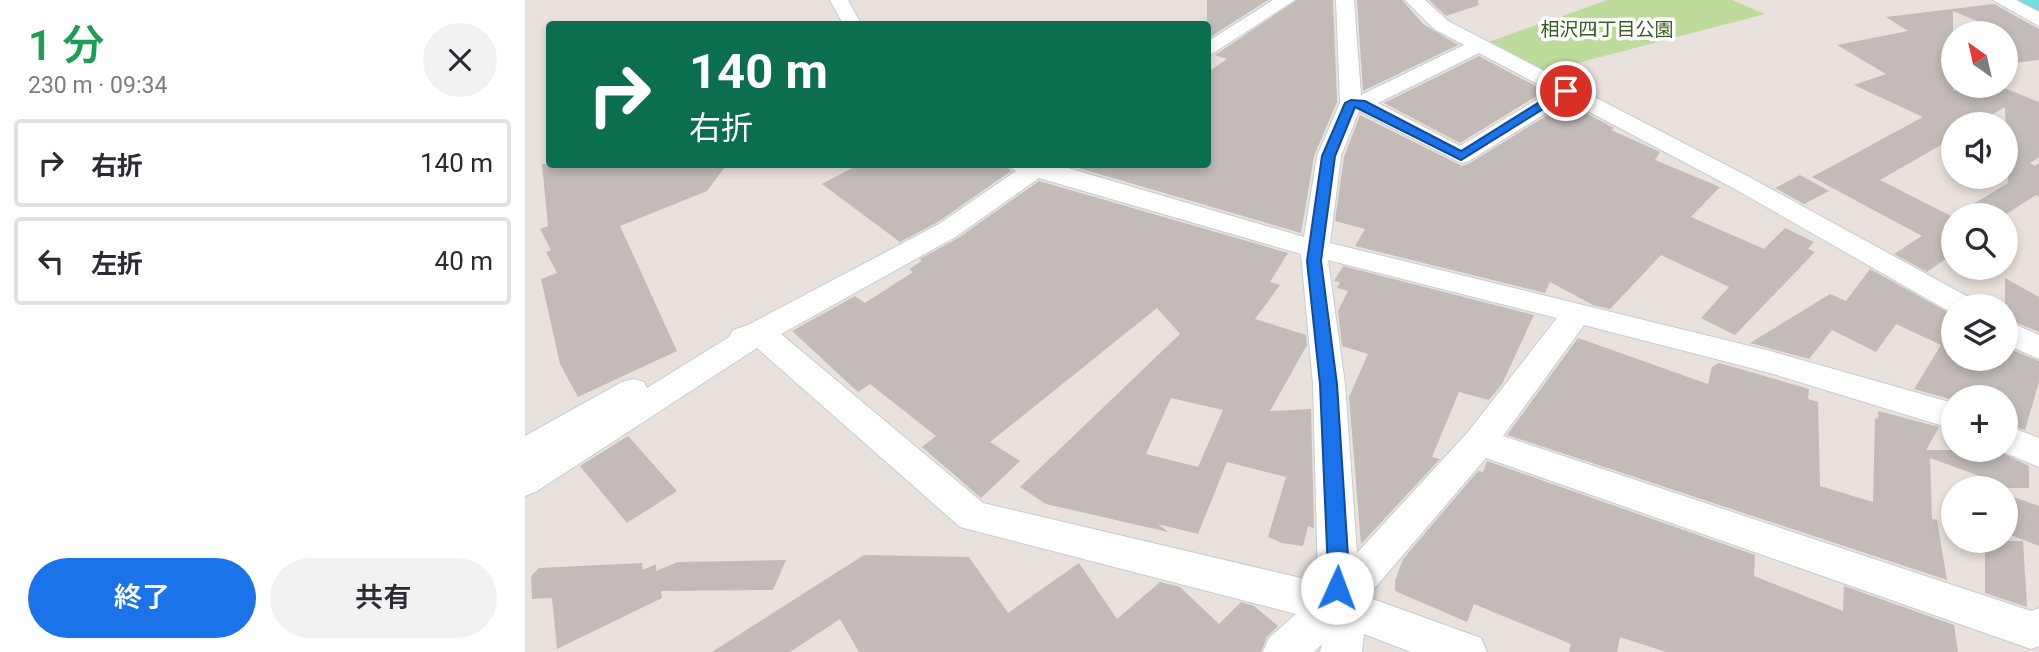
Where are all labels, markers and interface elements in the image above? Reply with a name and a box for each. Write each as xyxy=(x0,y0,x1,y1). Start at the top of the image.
park label: 相沢四丁目公園 xyxy=(1540,18,1674,41)
text: 1 分 xyxy=(28,21,104,70)
north arrow xyxy=(1941,21,2018,98)
map controls xyxy=(1941,21,2018,553)
button: close xyxy=(423,23,497,97)
text: 140 m xyxy=(689,43,828,100)
icon: right xyxy=(574,49,665,140)
pin xyxy=(1536,61,1596,121)
text: 230 m · 09:34 xyxy=(28,72,167,99)
icon: arrive xyxy=(1547,72,1585,110)
text: 右折 xyxy=(689,109,753,147)
button: sound xyxy=(1941,112,2018,189)
icon: right xyxy=(32,144,70,182)
text: 140 m xyxy=(420,148,493,178)
text: 右折 xyxy=(91,151,143,181)
button: search xyxy=(1941,203,2018,280)
icon: left xyxy=(32,242,70,280)
text: 40 m xyxy=(435,246,493,276)
text: 左折 xyxy=(91,249,143,279)
button: layers xyxy=(1941,294,2018,371)
button: + xyxy=(1941,385,2018,462)
button: − xyxy=(1941,476,2018,553)
position arrow xyxy=(1300,551,1374,625)
button: 終了 xyxy=(28,558,256,638)
button: 共有 xyxy=(270,558,497,638)

